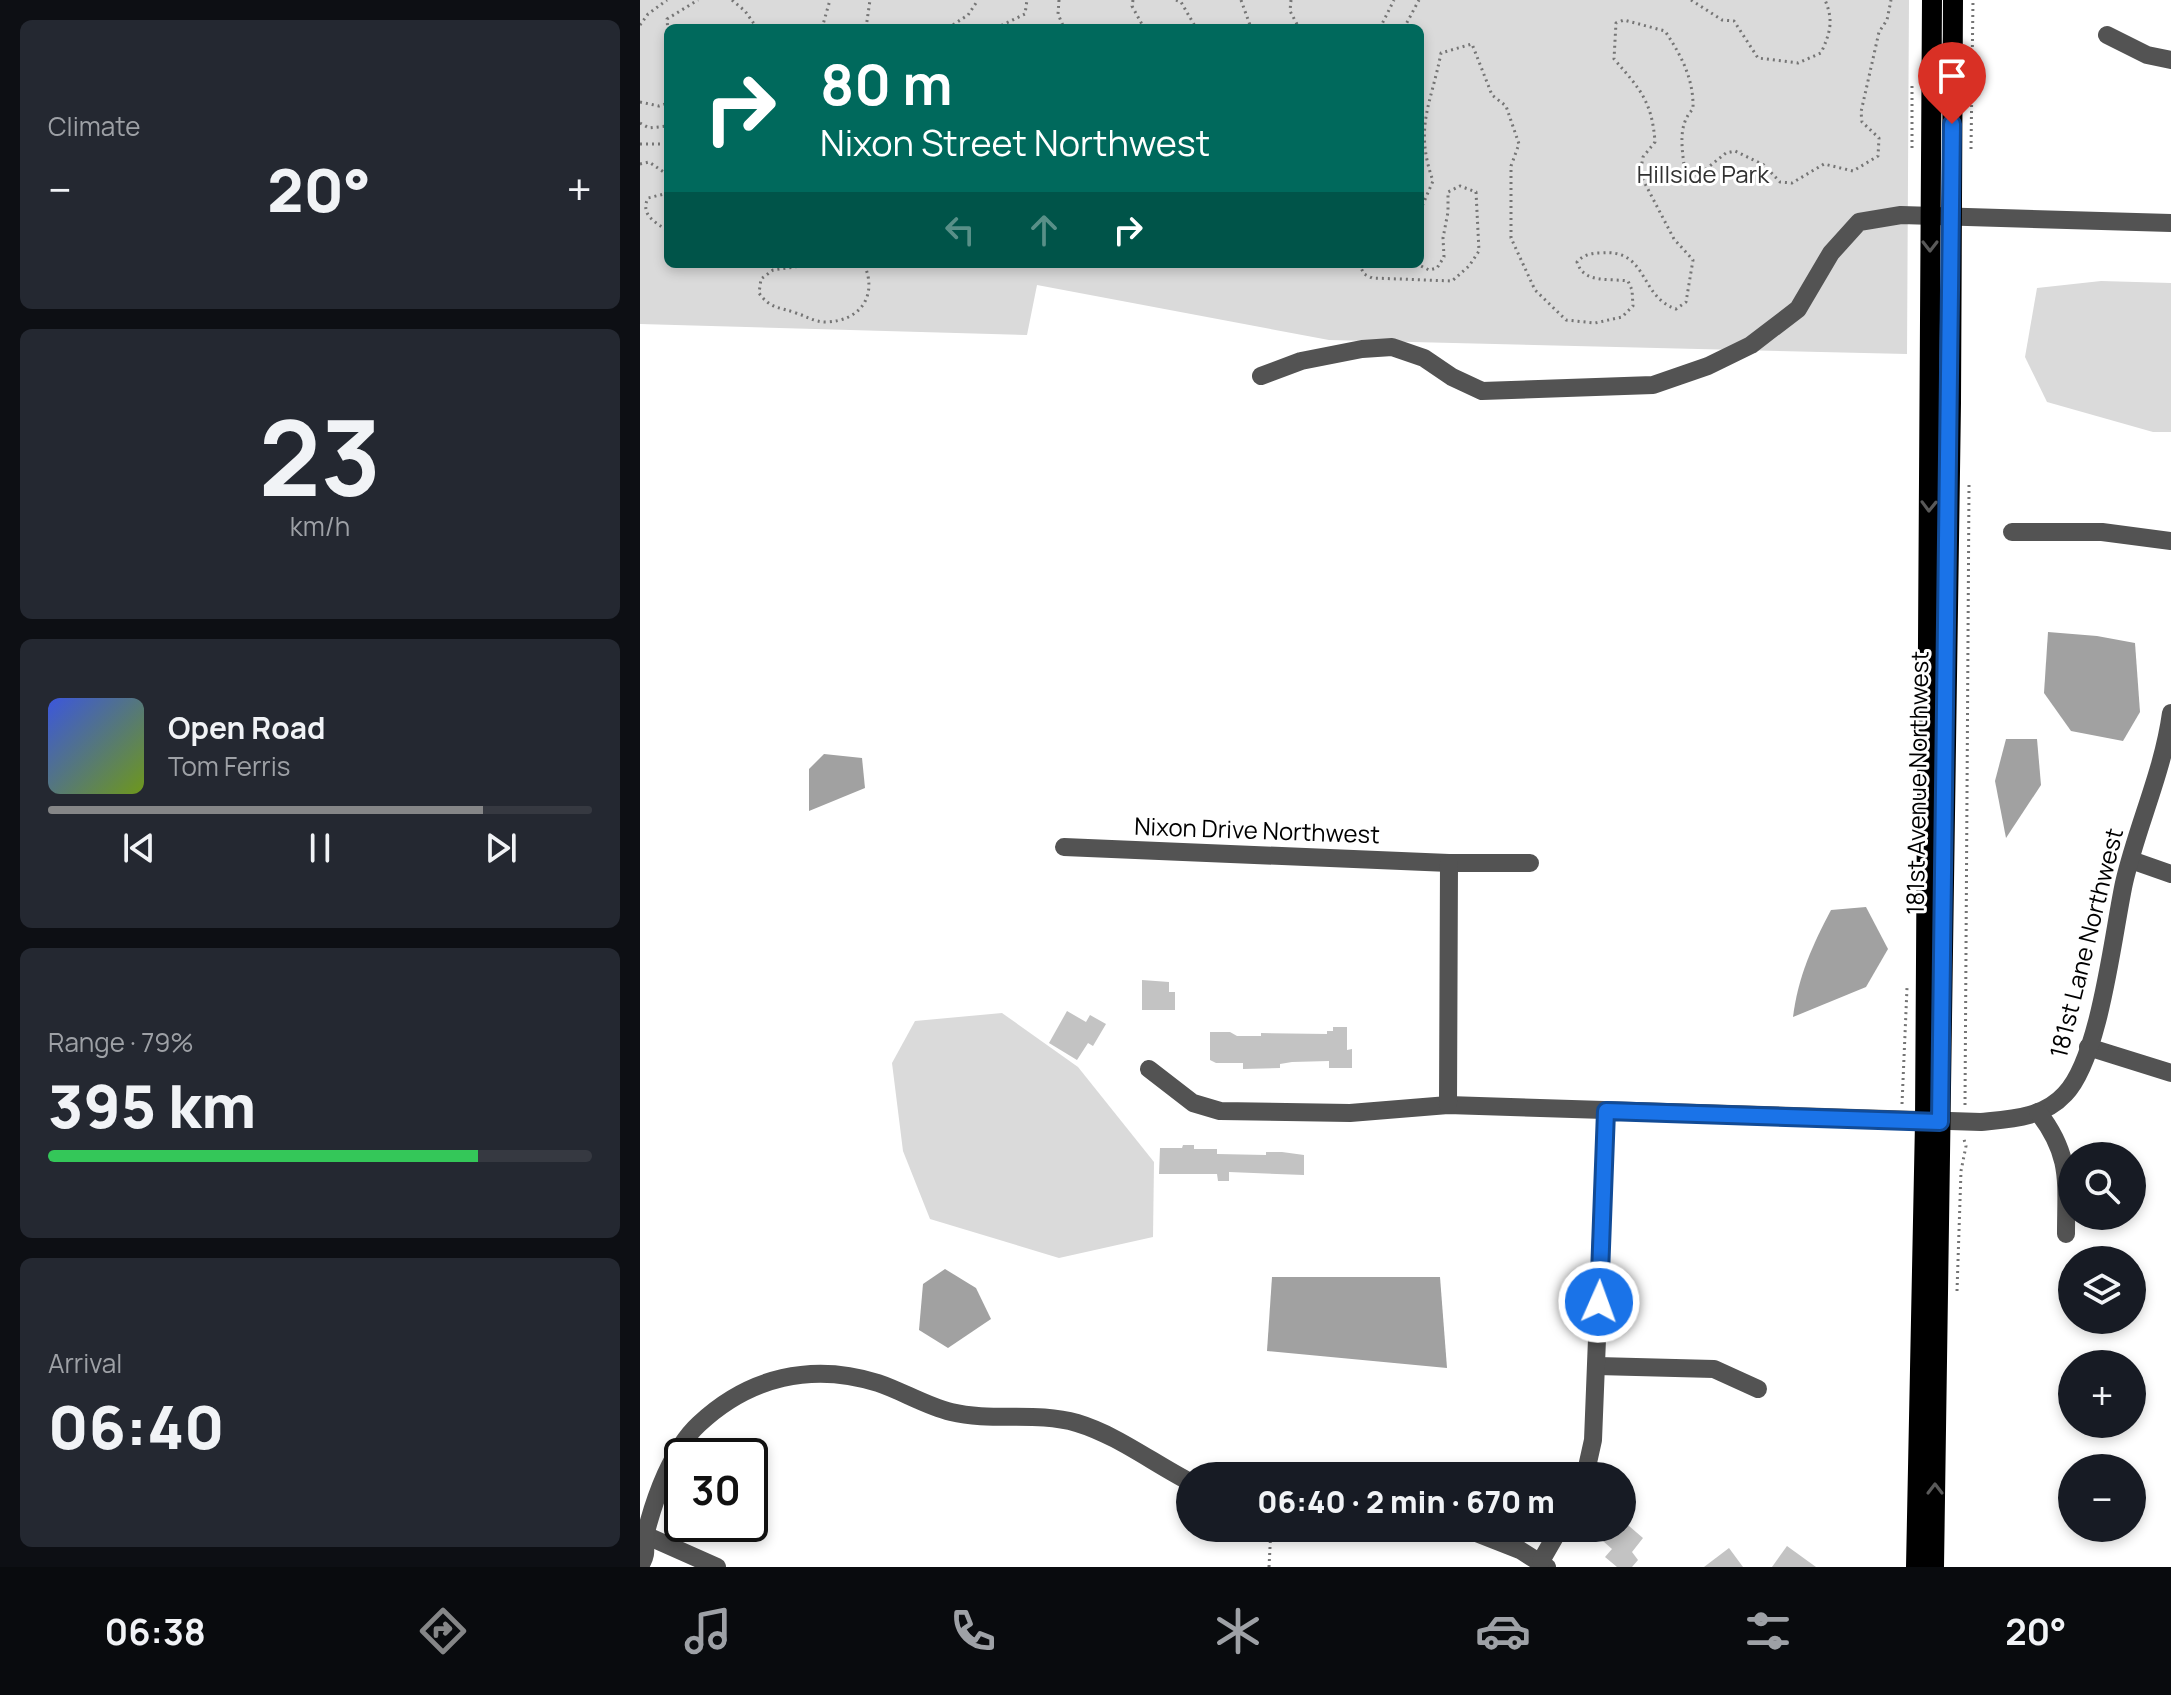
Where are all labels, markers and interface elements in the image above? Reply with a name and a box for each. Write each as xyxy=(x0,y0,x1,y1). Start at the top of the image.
pin xyxy=(1918,42,1986,124)
text: 80 m xyxy=(820,45,953,122)
icon: arrive xyxy=(1930,54,1974,98)
icon: right xyxy=(688,56,792,160)
text: Climate xyxy=(48,108,140,144)
text: Nixon Street Northwest xyxy=(820,118,1210,167)
text: 20° xyxy=(267,148,371,230)
park label: Hillside Park xyxy=(1637,157,1770,190)
text: − xyxy=(48,159,72,219)
text: + xyxy=(567,159,592,219)
icon: left xyxy=(938,208,982,252)
icon: ahead xyxy=(1022,208,1066,252)
icon: right xyxy=(1106,208,1150,252)
one-way arrow xyxy=(1921,240,1939,253)
text: 23 xyxy=(259,385,381,527)
one-way arrow xyxy=(1921,500,1938,513)
text: km/h xyxy=(290,508,350,544)
street label: 181st Avenue Northwest xyxy=(1898,651,1935,915)
text: Open Road xyxy=(168,707,325,748)
text: Tom Ferris xyxy=(168,748,290,784)
street label: Nixon Drive Northwest xyxy=(1134,809,1380,850)
street label: 181st Lane Northwest xyxy=(2041,824,2130,1061)
icon: previous xyxy=(117,826,161,870)
icon: pause xyxy=(298,826,342,870)
icon: next xyxy=(479,826,523,870)
text: Range · 79% xyxy=(48,1024,194,1060)
text: 395 km xyxy=(48,1064,256,1146)
map controls xyxy=(2058,1142,2146,1542)
button: search xyxy=(2058,1142,2146,1230)
button: layers xyxy=(2058,1246,2146,1334)
position arrow xyxy=(1557,1260,1641,1344)
text: Arrival xyxy=(48,1345,122,1381)
button: + xyxy=(2058,1350,2146,1438)
text: 06:40 xyxy=(48,1385,225,1467)
speed limit sign: 30 xyxy=(664,1438,768,1542)
button: − xyxy=(2058,1454,2146,1542)
text: 06:40 · 2 min · 670 m xyxy=(1257,1481,1555,1522)
one-way arrow xyxy=(1926,1482,1943,1495)
icon: directions xyxy=(415,1603,471,1659)
icon: music xyxy=(680,1603,736,1659)
icon: phone xyxy=(945,1603,1001,1659)
icon: climate xyxy=(1210,1603,1266,1659)
icon: car xyxy=(1475,1603,1531,1659)
icon: filters xyxy=(1740,1603,1796,1659)
text: 06:38 xyxy=(105,1607,206,1656)
text: 20° xyxy=(2005,1607,2066,1656)

